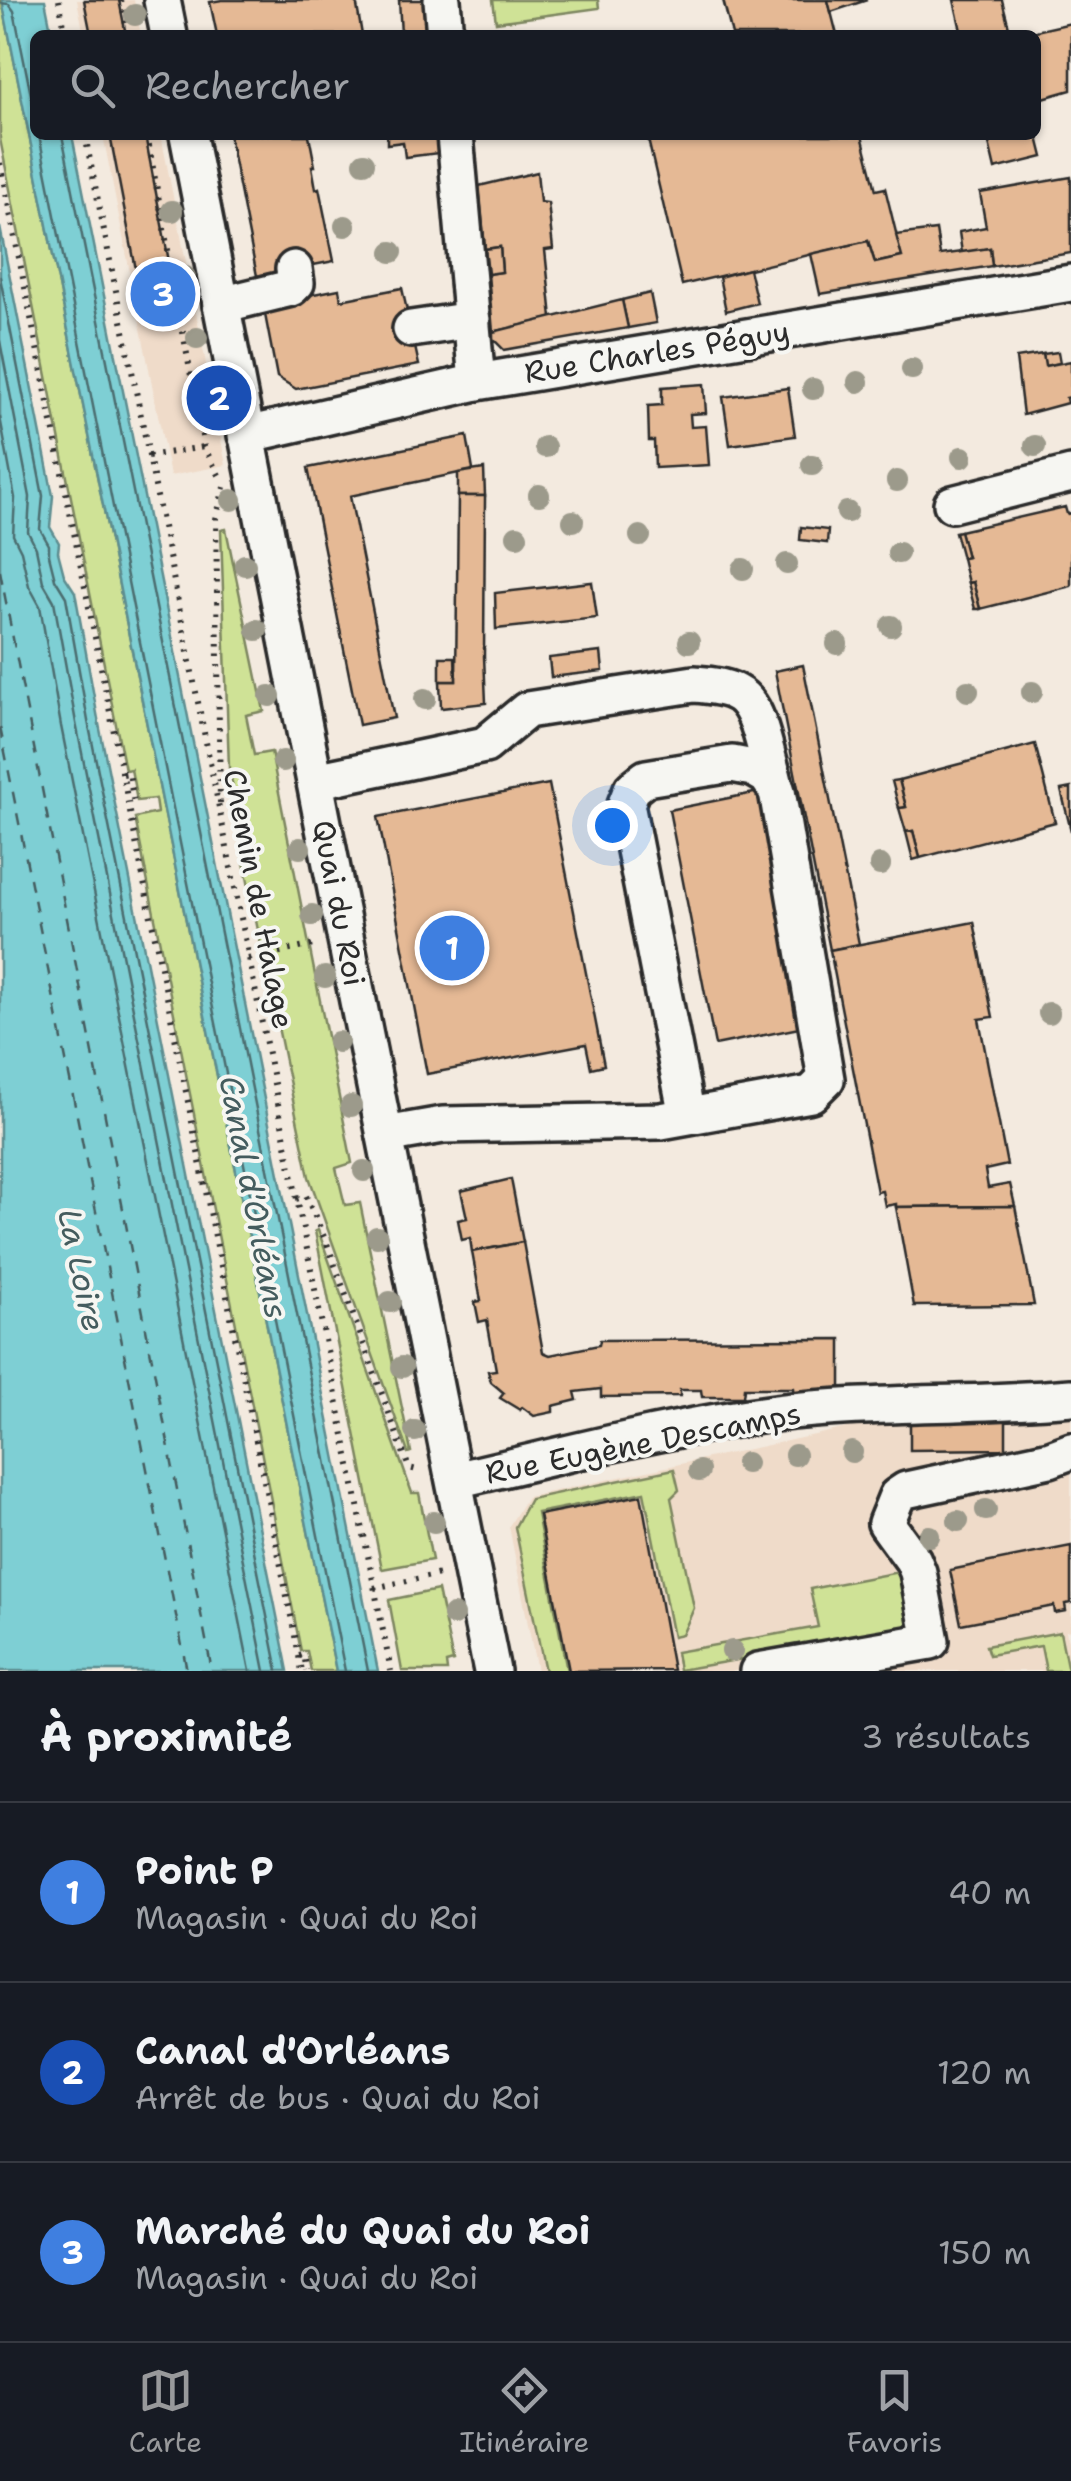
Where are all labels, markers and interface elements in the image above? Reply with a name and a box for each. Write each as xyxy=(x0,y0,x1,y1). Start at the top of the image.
search box xyxy=(30,30,1041,140)
icon: search xyxy=(65,58,120,113)
text: Rechercher xyxy=(145,60,350,111)
pin: 3 xyxy=(130,256,196,332)
street label: Rue Charles Péguy xyxy=(521,311,793,393)
pin: 2 xyxy=(186,360,252,436)
street label: Chemin de Halage xyxy=(214,766,304,1032)
your location xyxy=(587,800,638,851)
street label: Quai du Roi xyxy=(303,816,375,990)
pin: 1 xyxy=(420,910,484,986)
water label: Canal d'Orléans xyxy=(209,1072,299,1322)
water label: La Loire xyxy=(48,1205,116,1335)
street label: Rue Eugène Descamps xyxy=(482,1392,804,1494)
text: À proximité xyxy=(40,1708,293,1764)
text: 3 résultats xyxy=(861,1715,1031,1758)
text: Point P xyxy=(135,1845,274,1896)
text: 1 xyxy=(65,1871,80,1914)
text: 40 m xyxy=(948,1871,1031,1914)
text: Magasin · Quai du Roi xyxy=(135,1896,478,1939)
text: Canal d'Orléans xyxy=(135,2025,451,2076)
text: 2 xyxy=(61,2051,84,2094)
text: 120 m xyxy=(937,2051,1031,2094)
text: Arrêt de bus · Quai du Roi xyxy=(135,2076,540,2119)
text: Marché du Quai du Roi xyxy=(135,2205,590,2256)
text: 3 xyxy=(61,2231,84,2274)
text: 150 m xyxy=(938,2231,1031,2274)
text: Magasin · Quai du Roi xyxy=(135,2256,478,2299)
tab: Carte xyxy=(129,2363,202,2461)
tab: Itinéraire xyxy=(459,2363,589,2461)
tab: Favoris xyxy=(847,2363,942,2461)

